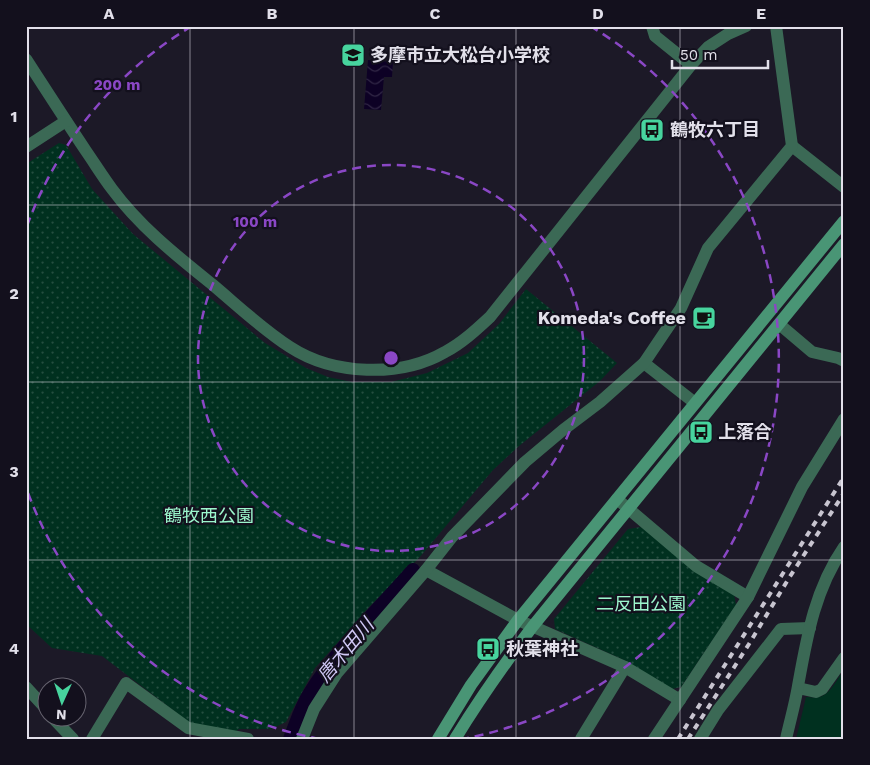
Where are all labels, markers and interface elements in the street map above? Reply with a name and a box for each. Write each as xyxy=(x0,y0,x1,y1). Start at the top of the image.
text: A xyxy=(104,4,115,23)
text: B xyxy=(267,4,278,23)
text: C xyxy=(430,4,441,23)
text: D xyxy=(592,4,604,23)
text: E xyxy=(756,4,766,23)
scale bar xyxy=(672,38,769,70)
school or university icon: 多摩市立大松台小学校 xyxy=(340,42,366,68)
place label: 多摩市立大松台小学校 xyxy=(370,44,550,65)
text: 50 m xyxy=(680,46,717,64)
text: 200 m xyxy=(94,76,140,94)
text: 1 xyxy=(11,107,17,126)
bus stop icon: 鶴牧六丁目 xyxy=(639,117,665,143)
place label: 鶴牧六丁目 xyxy=(670,119,760,140)
text: 100 m xyxy=(233,213,277,231)
text: 2 xyxy=(9,284,19,303)
cafe icon: Komeda's Coffee xyxy=(691,305,717,331)
place label: Komeda's Coffee xyxy=(538,307,686,328)
centre of rings xyxy=(382,349,400,367)
bus stop icon: 上落合 xyxy=(688,419,714,445)
place label: 上落合 xyxy=(718,421,772,442)
text: 3 xyxy=(9,462,19,481)
park label: 鶴牧西公園 xyxy=(164,505,254,526)
park label: 二反田公園 xyxy=(596,593,686,614)
water label: 唐木田川 xyxy=(312,612,380,687)
bus stop icon: 秋葉神社 xyxy=(475,636,501,662)
place label: 秋葉神社 xyxy=(506,638,578,659)
text: 4 xyxy=(9,639,19,658)
north arrow xyxy=(38,678,88,728)
text: N xyxy=(56,707,67,723)

